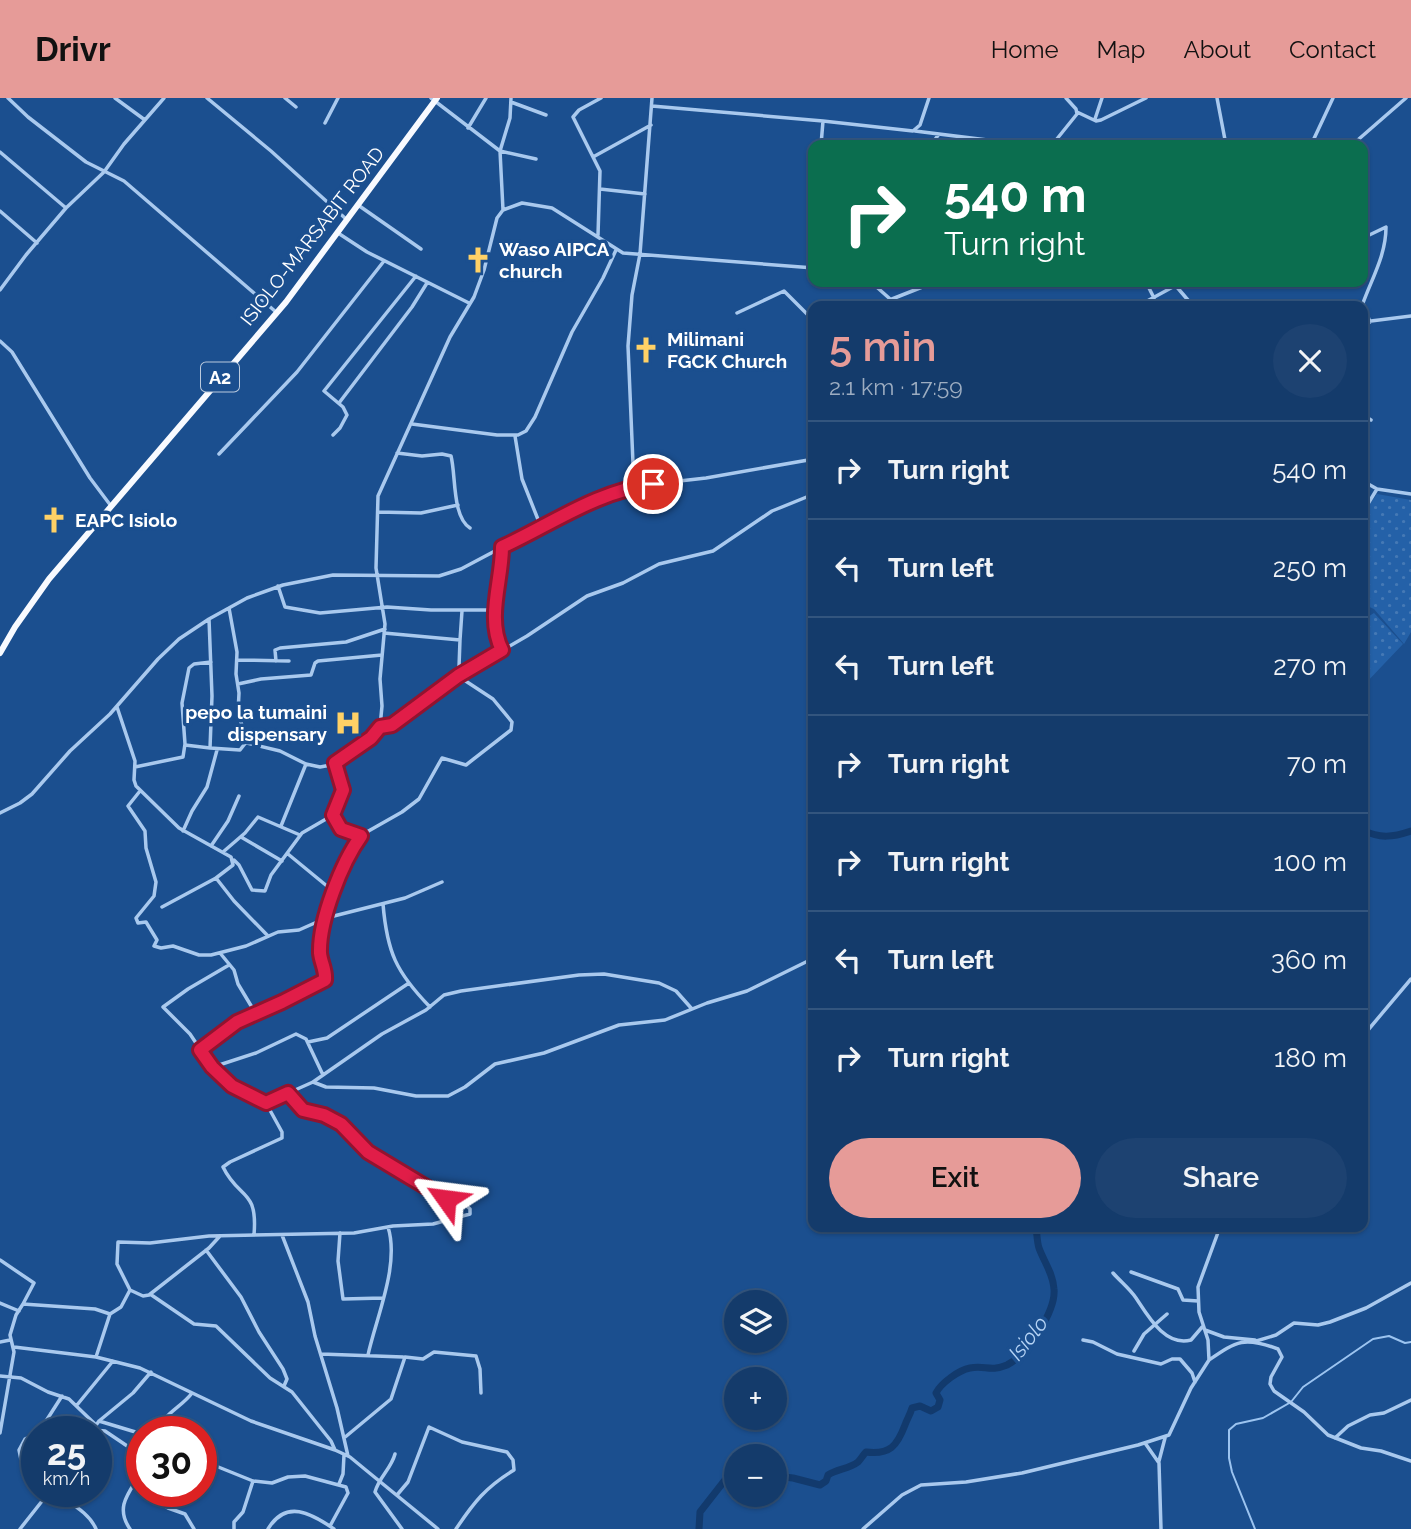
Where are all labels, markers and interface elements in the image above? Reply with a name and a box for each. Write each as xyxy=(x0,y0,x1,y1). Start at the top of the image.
text: Drivr xyxy=(35,30,111,69)
text: Home xyxy=(991,35,1059,64)
text: Map xyxy=(1097,35,1145,64)
text: About xyxy=(1183,35,1251,64)
text: Contact xyxy=(1289,35,1376,64)
street label: ISIOLO-MARSABIT ROAD xyxy=(236,143,388,329)
text: 540 m xyxy=(944,166,1087,223)
icon: right xyxy=(829,168,920,259)
text: Turn right xyxy=(944,225,1085,262)
place label: Waso AIPCA church xyxy=(499,238,610,282)
church icon: Waso AIPCA church xyxy=(463,245,493,275)
text: 5 min xyxy=(829,322,937,371)
button: close xyxy=(1273,324,1347,398)
place label: Milimani FGCK Church xyxy=(667,328,787,372)
church icon: Milimani FGCK Church xyxy=(631,335,661,365)
road number: A2 xyxy=(201,362,239,391)
text: 2.1 km · 17:59 xyxy=(829,373,963,400)
icon: right xyxy=(829,451,867,489)
pin xyxy=(623,454,683,514)
text: Turn right xyxy=(888,455,1009,485)
text: 540 m xyxy=(1272,455,1347,485)
icon: arrive xyxy=(634,465,672,503)
church icon: EAPC Isiolo xyxy=(39,505,69,535)
place label: EAPC Isiolo xyxy=(75,509,177,531)
icon: left xyxy=(829,549,867,587)
text: Turn left xyxy=(888,553,994,583)
text: 250 m xyxy=(1273,553,1347,583)
icon: left xyxy=(829,647,867,685)
text: Turn left xyxy=(888,651,994,681)
text: 270 m xyxy=(1273,651,1347,681)
place label: pepo la tumaini dispensary xyxy=(185,701,328,745)
hospital icon: pepo la tumaini dispensary xyxy=(333,708,363,738)
icon: right xyxy=(829,745,867,783)
text: Turn right xyxy=(888,749,1009,779)
text: 70 m xyxy=(1287,749,1347,779)
icon: right xyxy=(829,843,867,881)
text: Turn right xyxy=(888,847,1009,877)
text: 100 m xyxy=(1274,847,1347,877)
icon: left xyxy=(829,941,867,979)
text: Turn left xyxy=(888,945,994,975)
text: 360 m xyxy=(1271,945,1347,975)
icon: right xyxy=(829,1039,867,1077)
text: Turn right xyxy=(888,1043,1009,1073)
text: 180 m xyxy=(1274,1043,1347,1073)
button: Exit xyxy=(829,1138,1081,1218)
button: Share xyxy=(1095,1138,1347,1218)
position arrow xyxy=(409,1162,483,1236)
map controls xyxy=(724,1290,787,1507)
button: layers xyxy=(724,1290,787,1353)
water label: Isiolo xyxy=(1003,1311,1053,1365)
button: + xyxy=(724,1367,787,1430)
speed limit sign: 30 xyxy=(126,1416,217,1507)
text: 25 xyxy=(47,1432,86,1473)
button: − xyxy=(724,1444,787,1507)
text: km/h xyxy=(43,1468,90,1489)

